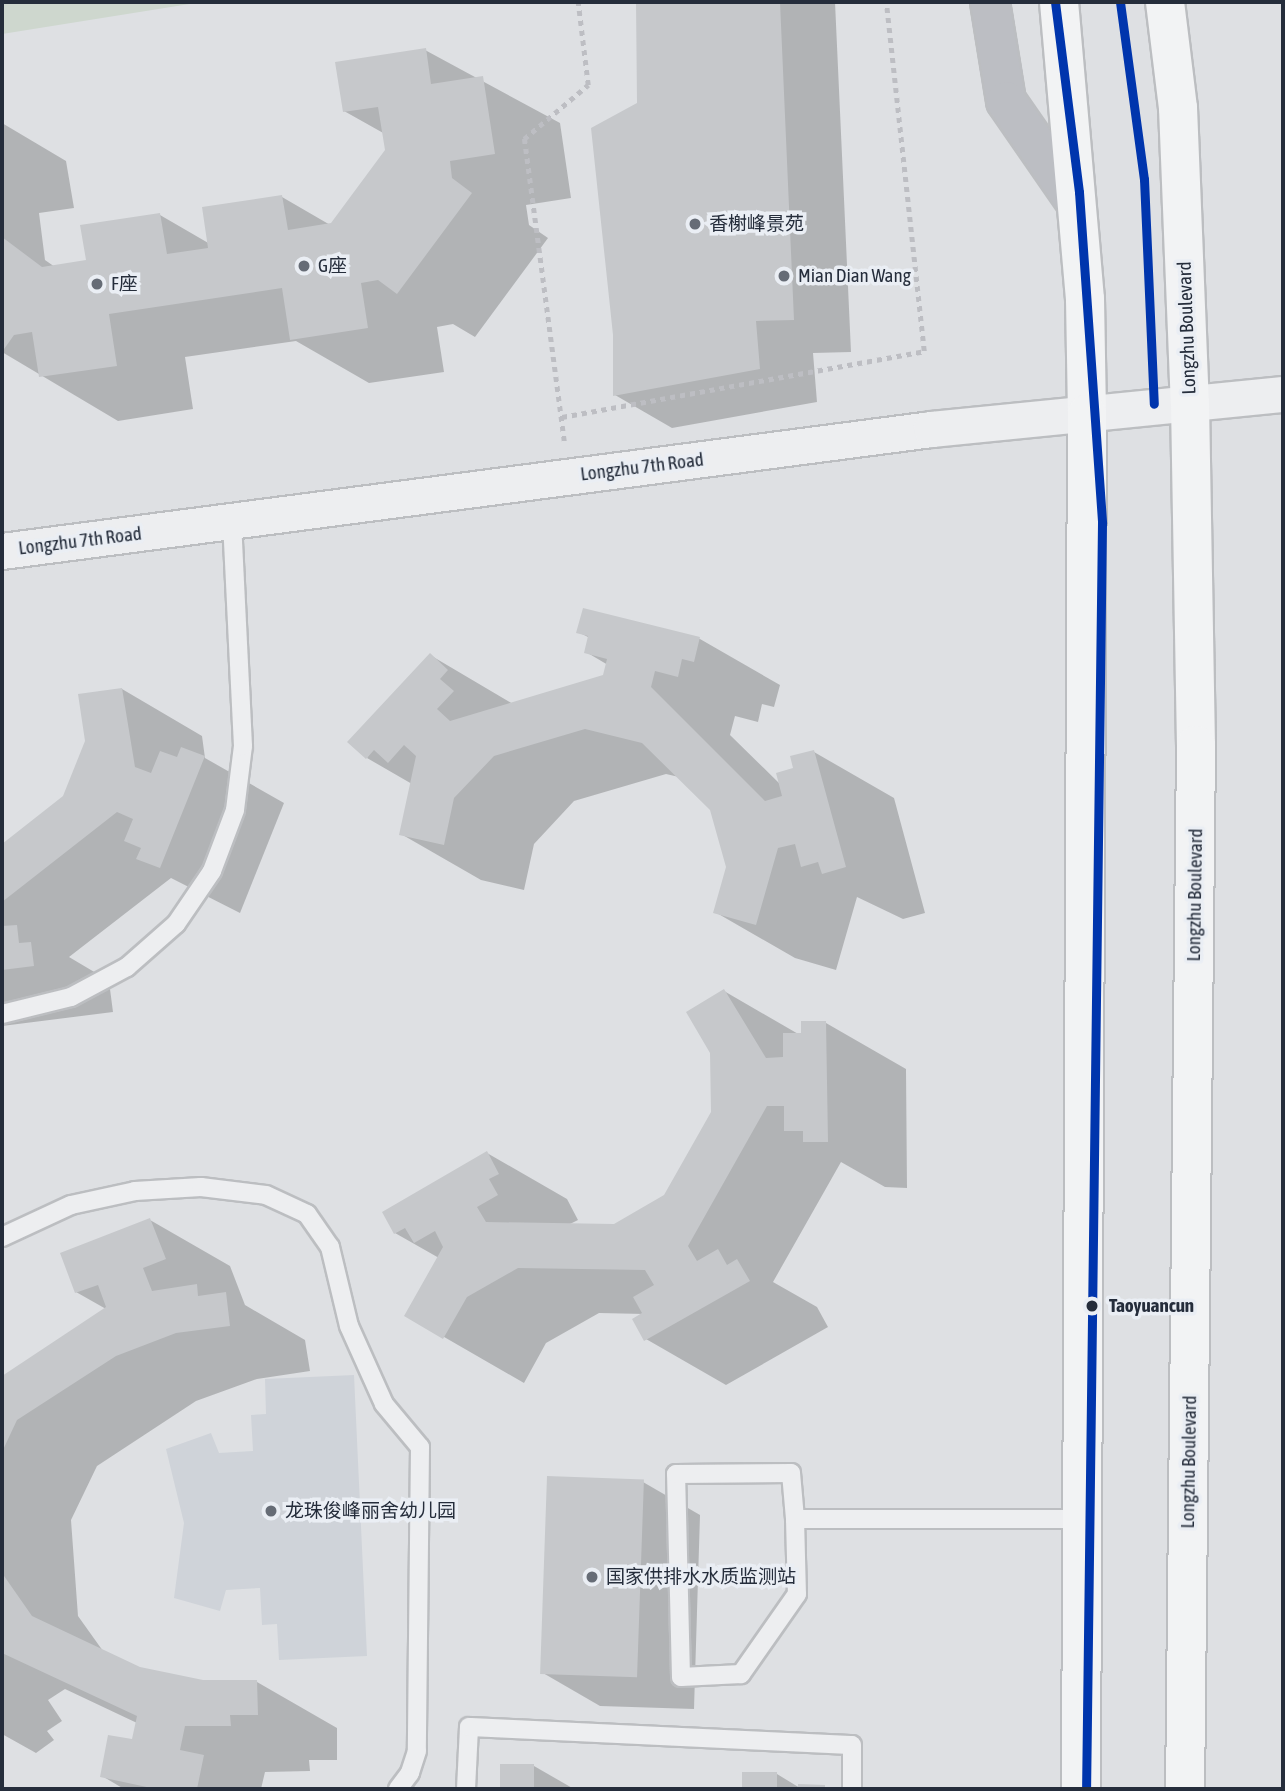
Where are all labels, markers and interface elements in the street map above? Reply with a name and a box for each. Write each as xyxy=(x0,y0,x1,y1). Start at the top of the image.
place label: 香榭峰景苑 xyxy=(709,213,804,235)
marker: 香榭峰景苑 xyxy=(687,216,703,232)
place label: G座 xyxy=(318,255,347,277)
marker: G座 xyxy=(296,258,312,274)
street label: Longzhu Boulevard xyxy=(1173,261,1201,395)
place label: Mian Dian Wang xyxy=(798,265,911,287)
marker: Mian Dian Wang xyxy=(776,268,792,284)
place label: F座 xyxy=(111,273,138,295)
marker: F座 xyxy=(89,276,105,292)
street label: Longzhu 7th Road xyxy=(579,448,705,486)
street label: Longzhu 7th Road xyxy=(17,522,143,560)
street label: Longzhu Boulevard xyxy=(1182,828,1208,962)
marker: Taoyuancun xyxy=(1081,1295,1103,1317)
place label: Taoyuancun xyxy=(1109,1295,1194,1317)
street label: Longzhu Boulevard xyxy=(1176,1395,1202,1529)
place label: 龙珠俊峰丽舍幼儿园 xyxy=(285,1500,456,1522)
marker: 龙珠俊峰丽舍幼儿园 xyxy=(263,1503,279,1519)
place label: 国家供排水水质监测站 xyxy=(606,1566,796,1588)
marker: 国家供排水水质监测站 xyxy=(584,1569,600,1585)

